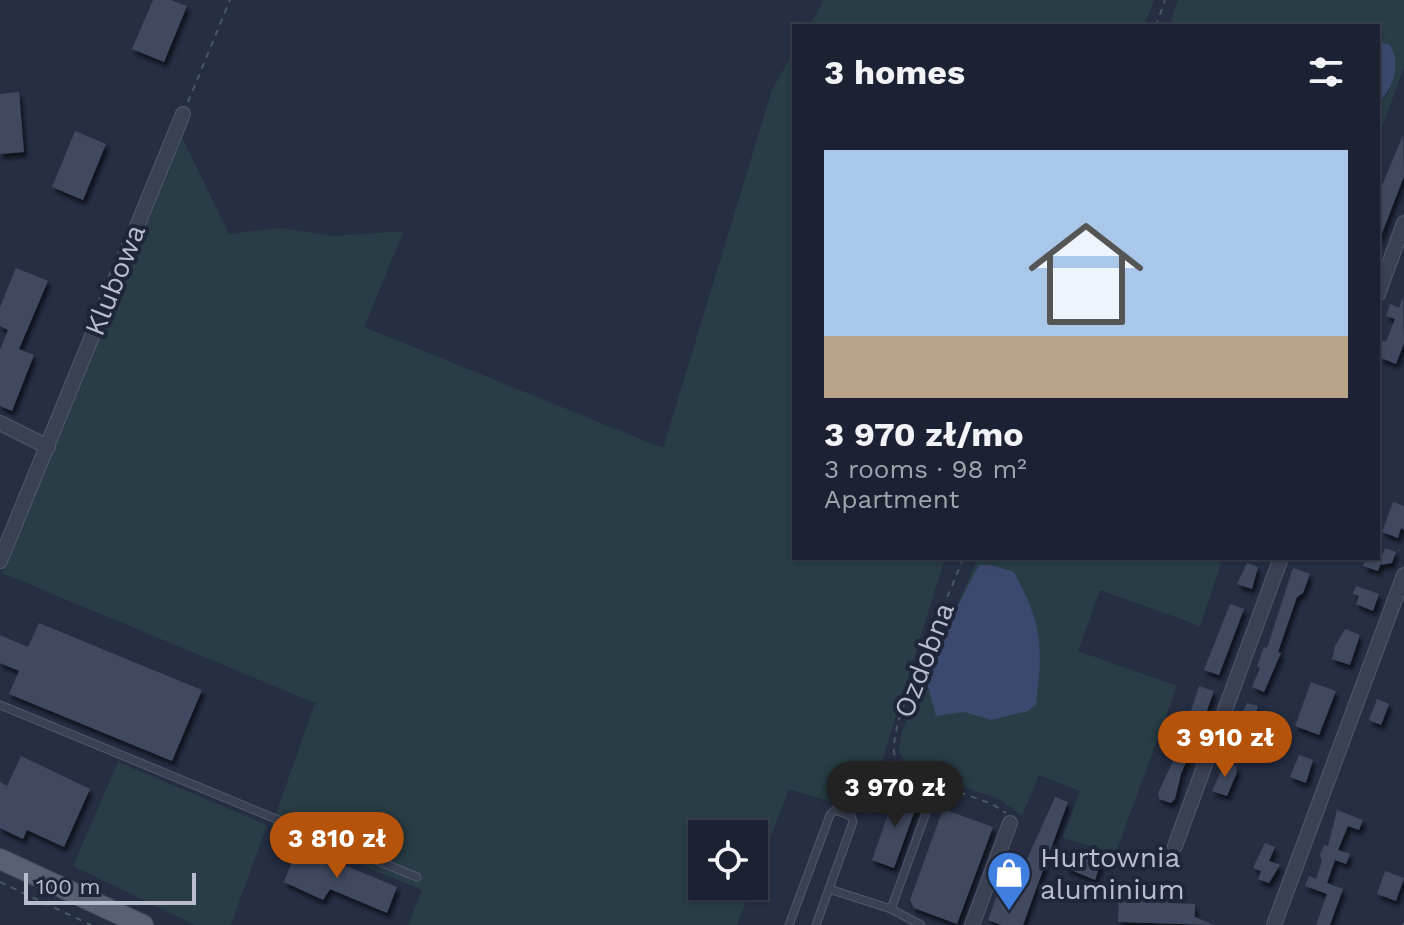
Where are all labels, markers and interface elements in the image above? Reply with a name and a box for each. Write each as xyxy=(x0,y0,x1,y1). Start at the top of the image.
icon: filters xyxy=(1304,50,1348,94)
text: 3 homes xyxy=(824,52,965,92)
icon: home xyxy=(1014,202,1158,346)
street label: Klubowa xyxy=(78,219,152,340)
text: 3 970 zł/mo xyxy=(824,414,1024,454)
text: 3 rooms · 98 m² xyxy=(824,454,1027,484)
text: Apartment xyxy=(824,484,960,514)
street label: Ozdobna xyxy=(887,598,961,722)
pin: 3 910 zł xyxy=(1142,711,1308,779)
text: 3 910 zł xyxy=(1176,722,1274,752)
pin: 3 970 zł xyxy=(812,761,978,829)
text: 3 970 zł xyxy=(844,772,946,802)
pin: 3 810 zł xyxy=(254,812,420,880)
map controls xyxy=(688,820,768,900)
button: locate xyxy=(688,820,768,900)
text: 3 810 zł xyxy=(288,823,386,853)
place label: Hurtownia aluminium xyxy=(1040,841,1185,906)
shop icon: Hurtownia aluminium xyxy=(985,849,1033,912)
scale bar xyxy=(24,869,196,905)
text: 100 m xyxy=(36,874,100,899)

